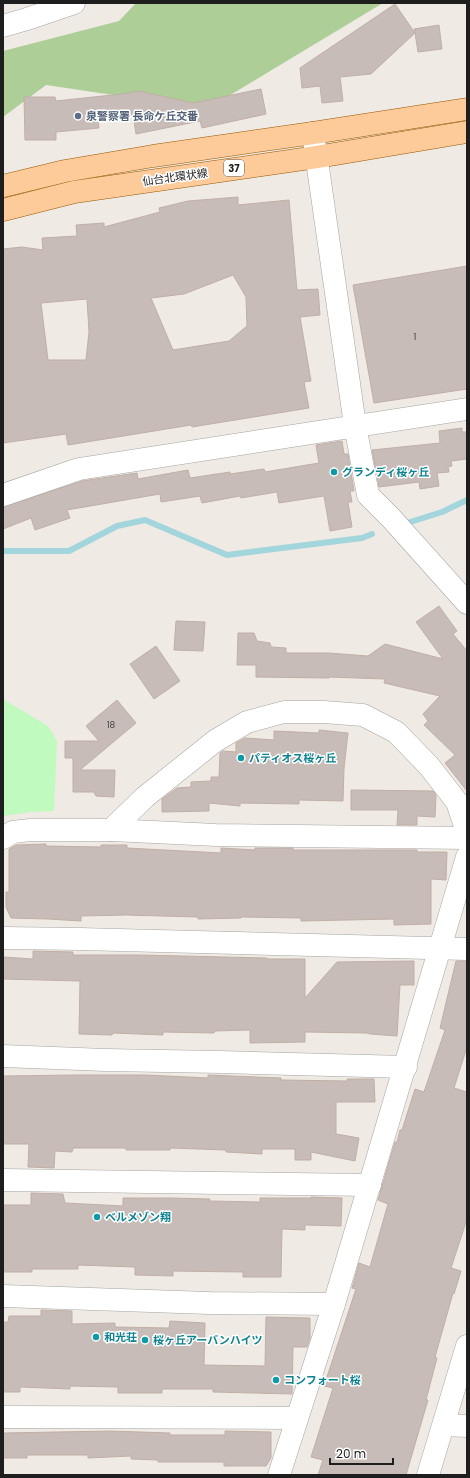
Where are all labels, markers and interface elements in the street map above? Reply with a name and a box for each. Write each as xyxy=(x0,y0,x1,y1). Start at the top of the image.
place label: 泉警察署 長命ケ丘交番 xyxy=(86,108,198,124)
marker: 泉警察署 長命ケ丘交番 xyxy=(73,111,83,121)
road number: 37 xyxy=(224,160,244,176)
street label: 仙台北環状線 xyxy=(141,164,209,190)
house number: 1 xyxy=(414,331,417,343)
place label: グランディ桜ヶ丘 xyxy=(342,464,429,480)
marker: グランディ桜ヶ丘 xyxy=(329,467,339,477)
house number: 18 xyxy=(107,719,116,731)
place label: パティオス桜ヶ丘 xyxy=(249,750,336,766)
marker: パティオス桜ヶ丘 xyxy=(236,753,246,763)
place label: ベルメゾン翔 xyxy=(105,1209,171,1225)
marker: ベルメゾン翔 xyxy=(92,1212,102,1222)
place label: 和光荘 xyxy=(104,1329,137,1345)
marker: 和光荘 xyxy=(91,1332,101,1342)
place label: 桜ヶ丘アーバンハイツ xyxy=(153,1332,263,1348)
marker: 桜ヶ丘アーバンハイツ xyxy=(140,1335,150,1345)
place label: コンフォート桜 xyxy=(284,1372,361,1388)
marker: コンフォート桜 xyxy=(271,1375,281,1385)
scale bar xyxy=(330,1440,393,1466)
text: 20 m xyxy=(336,1445,366,1462)

